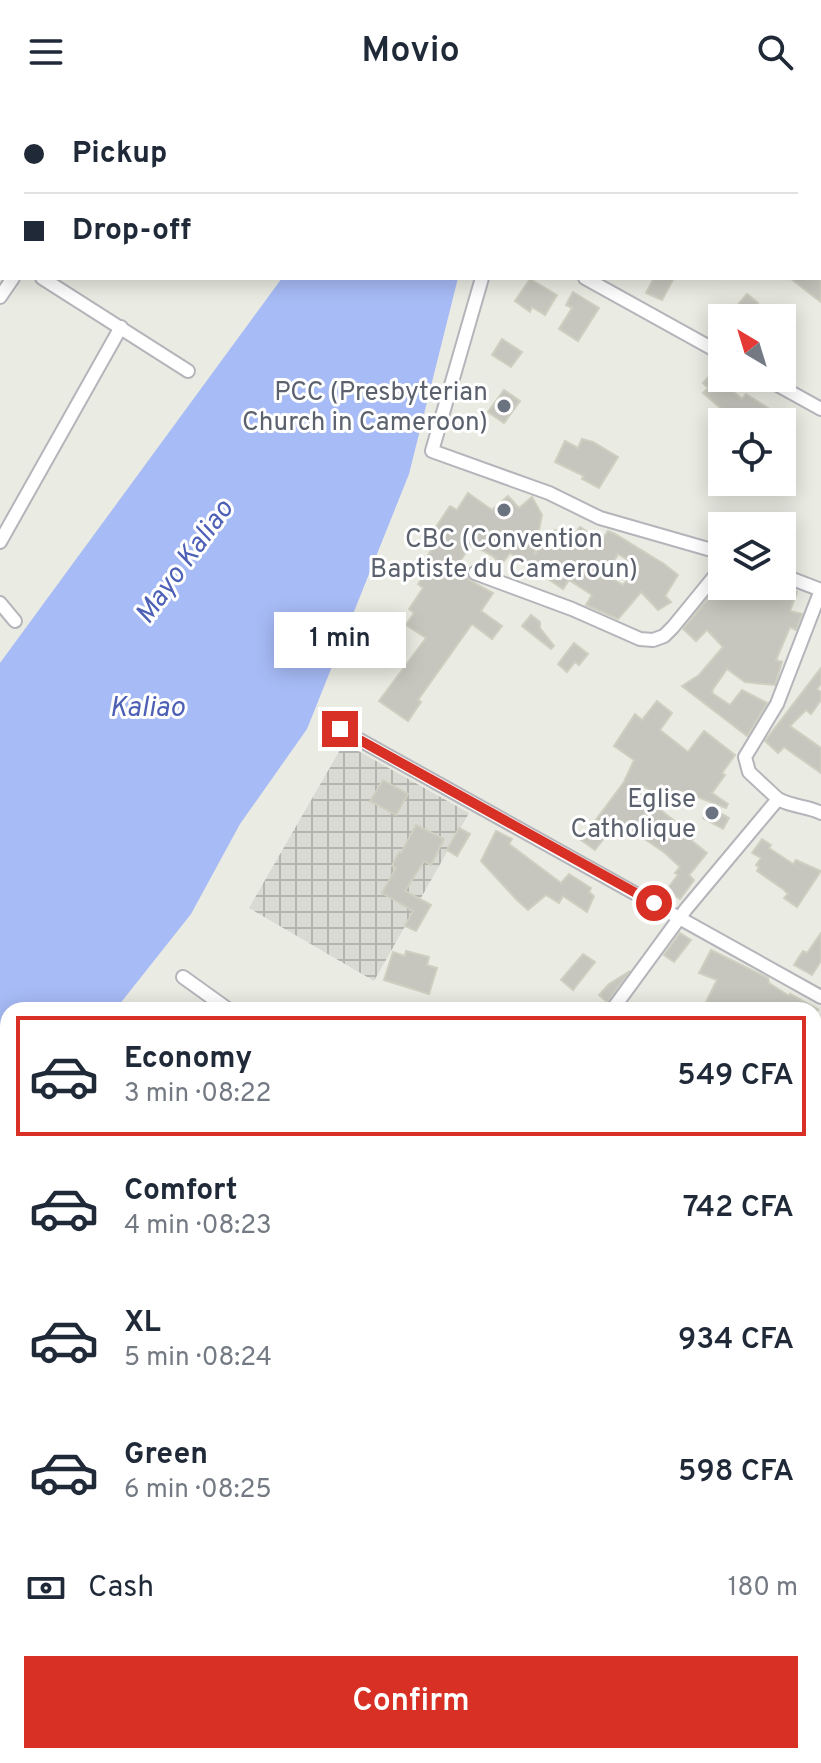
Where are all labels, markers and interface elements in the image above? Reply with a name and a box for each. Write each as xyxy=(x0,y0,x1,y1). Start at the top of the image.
text: Movio xyxy=(361,29,460,75)
icon: menu xyxy=(24,30,68,74)
icon: search xyxy=(753,30,797,74)
text: Pickup xyxy=(72,136,167,173)
text: Drop-off xyxy=(72,213,191,250)
north arrow xyxy=(708,304,796,392)
map controls xyxy=(708,304,796,600)
place label: PCC (Presbyterian Church in Cameroon) xyxy=(242,377,488,440)
marker: PCC (Presbyterian Church in Cameroon) xyxy=(495,397,513,415)
button: locate xyxy=(708,408,796,496)
water label: Mayo Kaliao xyxy=(128,493,243,632)
marker: CBC (Convention Baptiste du Cameroun) xyxy=(495,501,513,519)
button: layers xyxy=(708,512,796,600)
place label: CBC (Convention Baptiste du Cameroun) xyxy=(370,524,638,587)
callout: 1 min xyxy=(274,613,406,669)
text: 1 min xyxy=(309,623,371,656)
water label: Kaliao xyxy=(110,691,185,727)
route end xyxy=(322,711,358,747)
place label: Eglise Catholique xyxy=(570,784,696,847)
marker: Eglise Catholique xyxy=(703,804,721,822)
route start xyxy=(636,885,672,921)
icon: car xyxy=(28,1040,100,1112)
text: Economy xyxy=(124,1041,252,1078)
text: 549 CFA xyxy=(677,1058,794,1095)
text: 3 min · 08:22 xyxy=(124,1078,272,1111)
icon: car xyxy=(28,1172,100,1244)
text: Comfort xyxy=(124,1173,237,1210)
text: 742 CFA xyxy=(683,1190,794,1227)
text: 4 min · 08:23 xyxy=(124,1210,272,1243)
icon: car xyxy=(28,1304,100,1376)
text: XL xyxy=(124,1305,161,1342)
text: 934 CFA xyxy=(678,1322,794,1359)
text: 5 min · 08:24 xyxy=(124,1342,272,1375)
icon: car xyxy=(28,1436,100,1508)
text: Green xyxy=(124,1437,208,1474)
text: 598 CFA xyxy=(678,1454,794,1491)
text: 6 min · 08:25 xyxy=(124,1474,272,1507)
icon: cash xyxy=(24,1566,68,1610)
text: Cash xyxy=(88,1570,154,1607)
text: 180 m xyxy=(728,1572,798,1605)
button: Confirm xyxy=(24,1656,798,1748)

